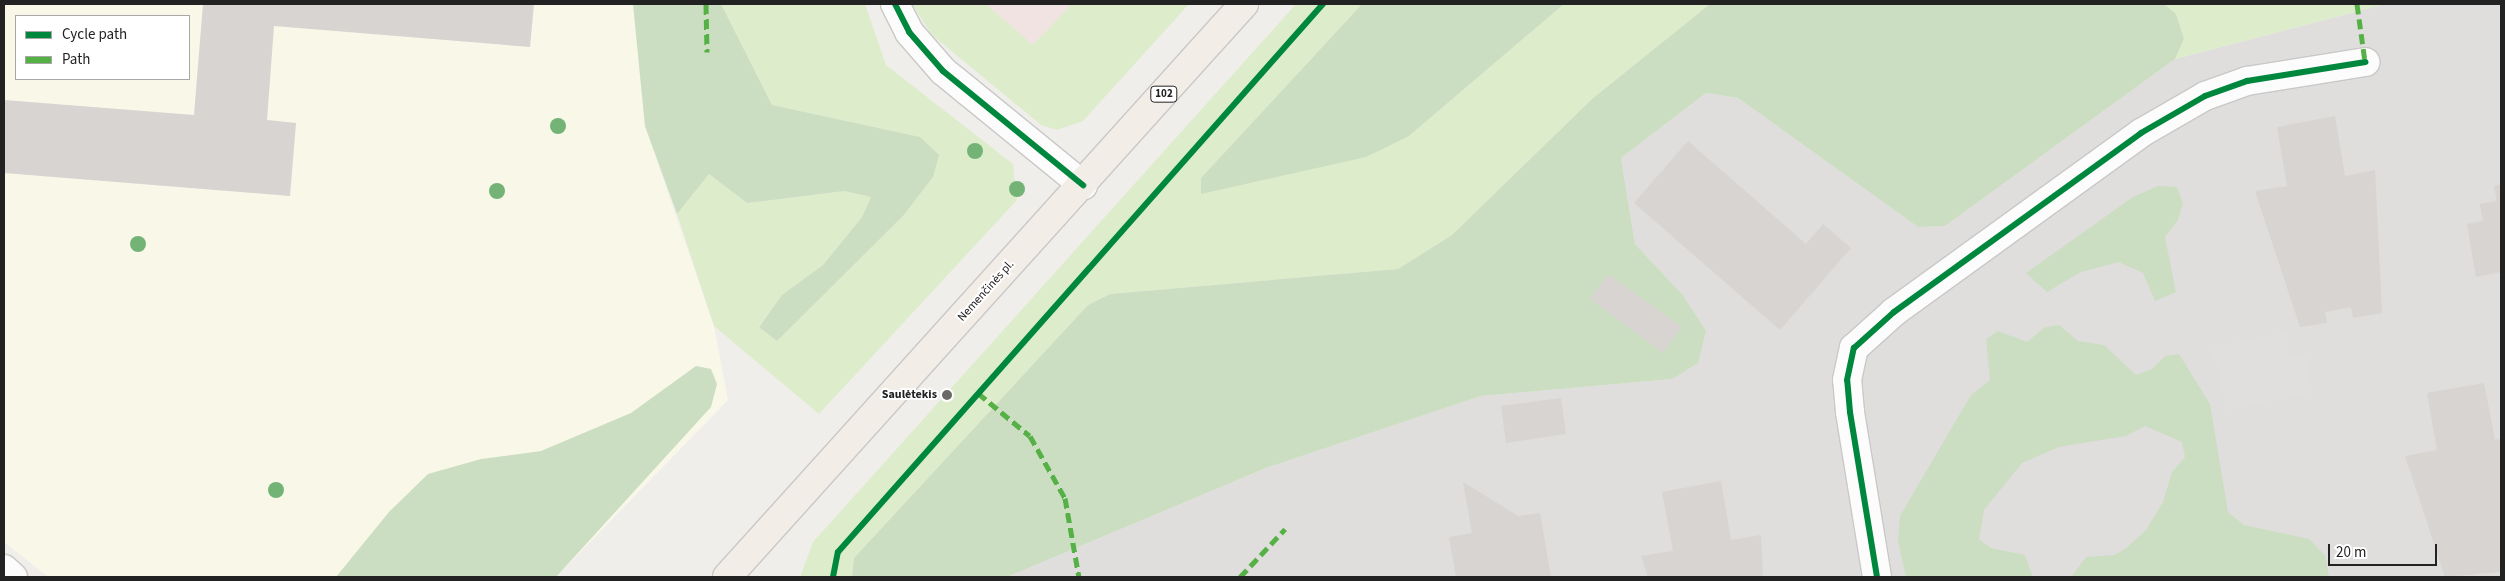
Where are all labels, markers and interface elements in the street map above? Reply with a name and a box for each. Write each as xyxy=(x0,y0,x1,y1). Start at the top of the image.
legend xyxy=(15,15,190,80)
text: Cycle path xyxy=(62,24,127,45)
text: Path xyxy=(62,49,90,70)
road number: 102 xyxy=(1150,86,1178,102)
street label: Nemenčinės pl. xyxy=(955,257,1017,325)
place label: Saulėtekis xyxy=(882,388,937,402)
marker: Saulėtekis xyxy=(941,389,953,401)
scale bar xyxy=(2330,534,2439,566)
text: 20 m xyxy=(2336,542,2366,563)

